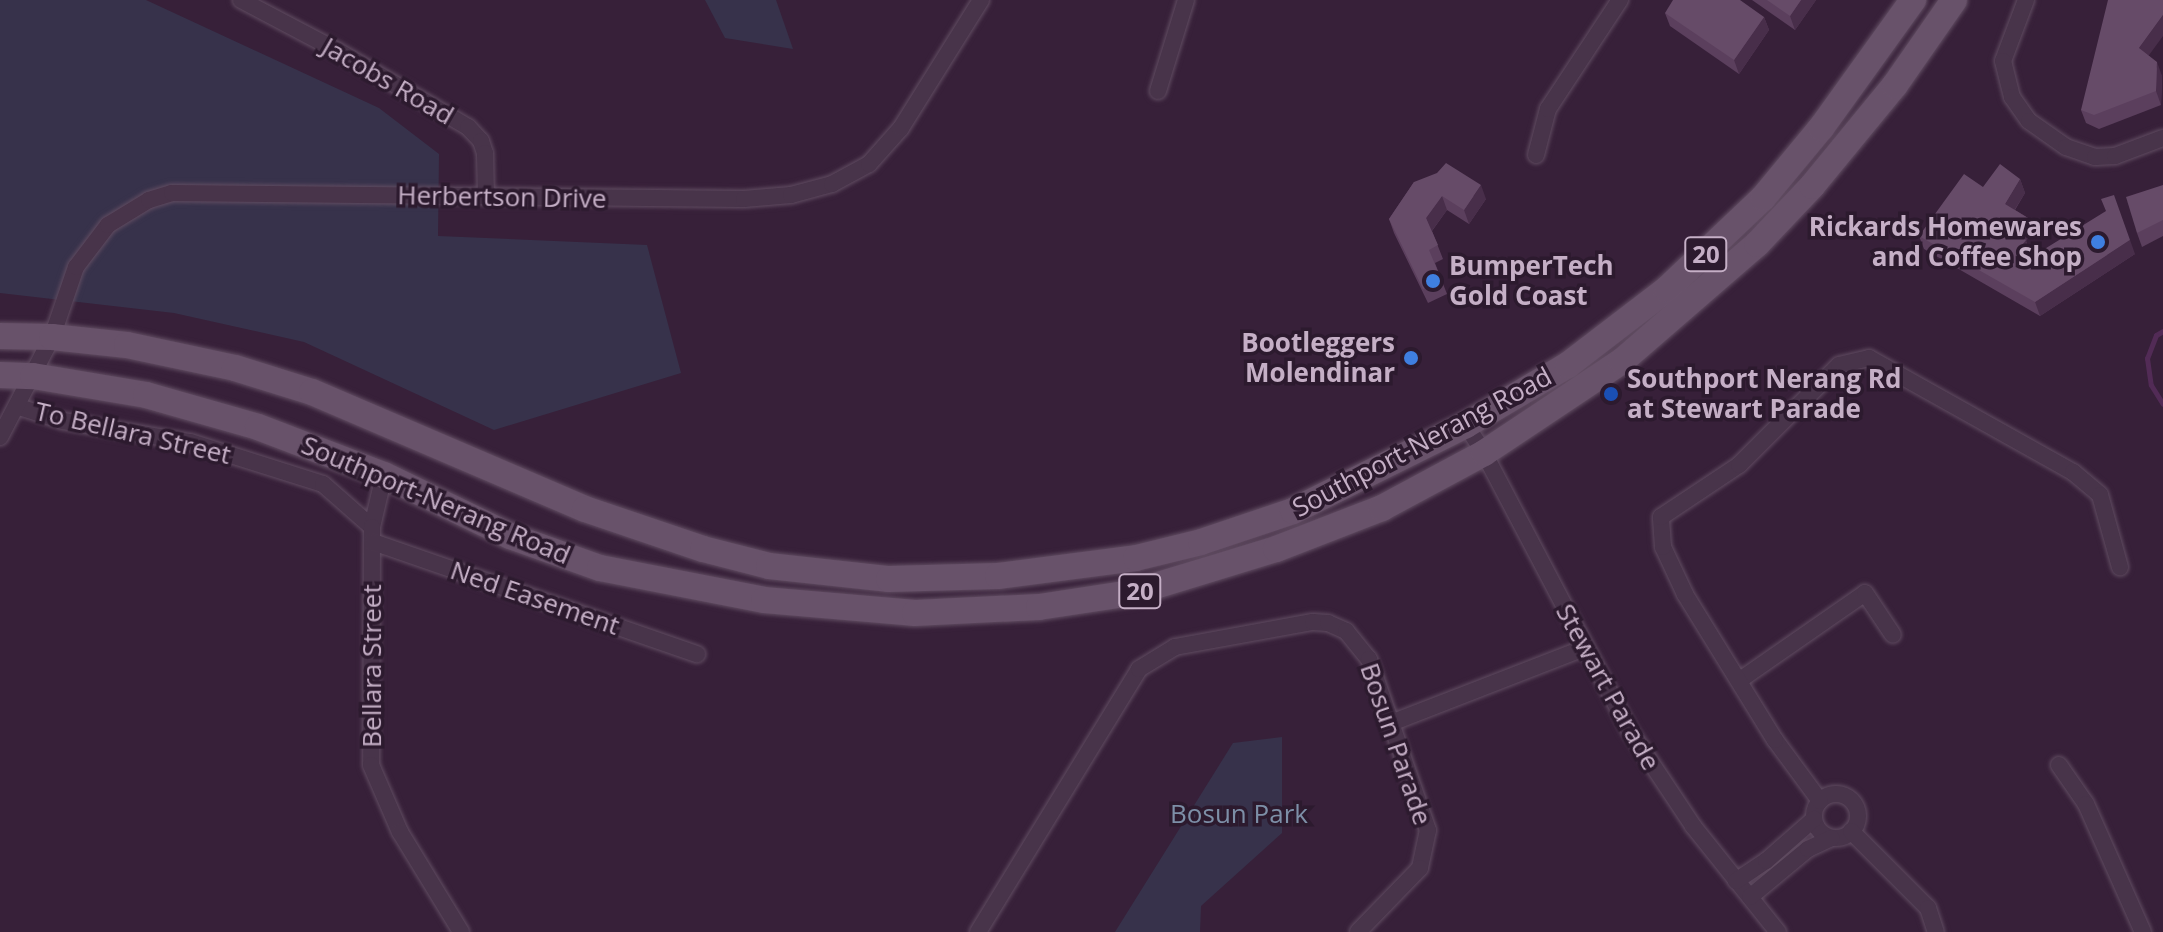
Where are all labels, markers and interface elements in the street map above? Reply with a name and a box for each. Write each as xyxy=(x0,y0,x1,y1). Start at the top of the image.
street label: Jacobs Road xyxy=(317,31,459,131)
street label: Herbertson Drive xyxy=(397,180,607,214)
place label: Rickards Homewares and Coffee Shop xyxy=(1809,211,2082,272)
marker: Rickards Homewares and Coffee Shop xyxy=(2089,233,2107,251)
road number: 20 xyxy=(1684,234,1728,274)
place label: BumperTech Gold Coast xyxy=(1449,250,1614,312)
marker: BumperTech Gold Coast xyxy=(1424,272,1442,290)
place label: Bootleggers Molendinar xyxy=(1241,327,1395,388)
marker: Bootleggers Molendinar xyxy=(1402,349,1420,367)
street label: Southport-Nerang Road xyxy=(1287,360,1557,524)
place label: Southport Nerang Rd at Stewart Parade xyxy=(1627,363,1901,424)
marker: Southport Nerang Rd at Stewart Parade xyxy=(1602,385,1620,403)
street label: To Bellara Street xyxy=(32,395,234,471)
street label: Southport-Nerang Road xyxy=(297,429,575,571)
street label: Ned Easement xyxy=(446,555,624,641)
road number: 20 xyxy=(1118,571,1162,611)
street label: Bellara Street xyxy=(356,584,388,748)
street label: Stewart Parade xyxy=(1550,599,1666,775)
street label: Bosun Parade xyxy=(1354,659,1438,829)
park label: Bosun Park xyxy=(1170,798,1308,830)

